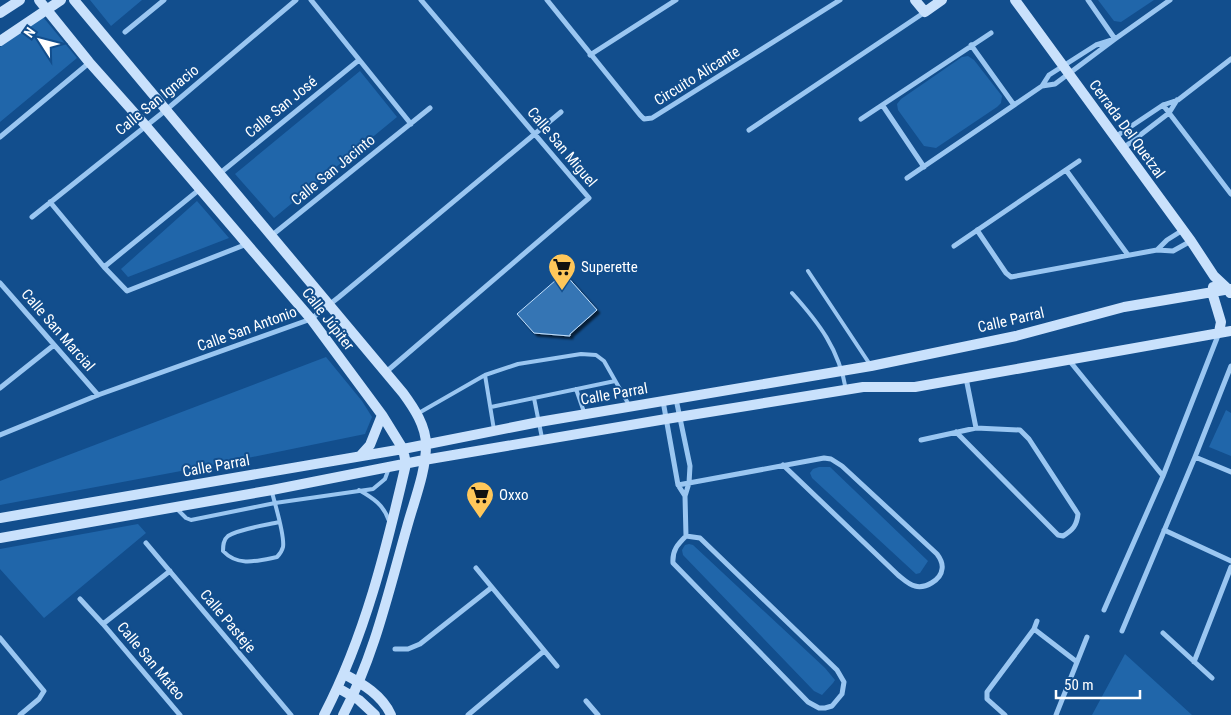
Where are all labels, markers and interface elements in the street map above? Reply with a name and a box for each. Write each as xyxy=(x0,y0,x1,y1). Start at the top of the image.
north arrow xyxy=(15,15,65,65)
text: N xyxy=(20,24,38,41)
street label: Circuito Alicante xyxy=(651,42,743,110)
street label: Calle San Ignacio xyxy=(112,61,202,139)
street label: Calle San José xyxy=(241,73,321,141)
street label: Cerrada Del Quetzal xyxy=(1085,76,1169,182)
street label: Calle San Miguel xyxy=(523,103,601,191)
street label: Calle San Jacinto xyxy=(287,131,379,209)
supermarket icon: Superette xyxy=(547,252,577,291)
place label: Superette xyxy=(581,258,638,276)
street label: Calle Júpiter xyxy=(298,284,358,354)
street label: Calle San Marcial xyxy=(18,285,98,375)
street label: Calle San Antonio xyxy=(195,303,299,355)
street label: Calle Parral xyxy=(976,304,1046,336)
street label: Calle Parral xyxy=(579,379,649,409)
street label: Calle Parral xyxy=(181,451,251,481)
supermarket icon: Oxxo xyxy=(465,480,495,519)
place label: Oxxo xyxy=(499,486,529,504)
street label: Calle Pasteje xyxy=(196,586,260,656)
street label: Calle San Mateo xyxy=(113,618,189,704)
scale bar xyxy=(1056,668,1140,700)
text: 50 m xyxy=(1064,676,1094,694)

